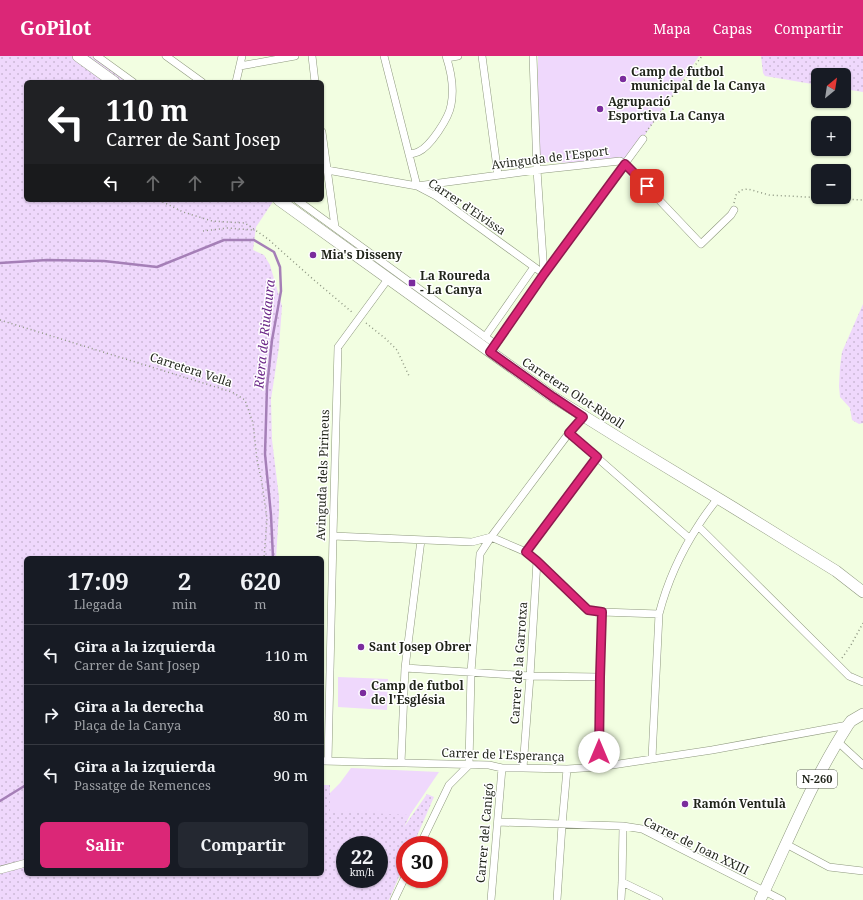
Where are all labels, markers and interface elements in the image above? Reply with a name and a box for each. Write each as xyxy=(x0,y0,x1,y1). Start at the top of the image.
text: GoPilot xyxy=(20,15,91,41)
text: Mapa xyxy=(653,19,691,38)
text: Capas xyxy=(713,19,752,38)
text: Compartir xyxy=(774,19,843,38)
place label: Camp de futbol municipal de la Canya xyxy=(631,63,765,94)
north arrow xyxy=(811,68,851,108)
map controls xyxy=(811,68,851,204)
marker: Camp de futbol municipal de la Canya xyxy=(618,74,628,84)
text: 110 m xyxy=(106,91,188,129)
place label: Agrupació Esportiva La Canya xyxy=(608,93,725,124)
icon: left xyxy=(40,96,92,148)
marker: Agrupació Esportiva La Canya xyxy=(595,104,605,114)
button: + xyxy=(811,116,851,156)
text: Carrer de Sant Josep xyxy=(106,127,280,151)
street label: Avinguda de l'Esport xyxy=(490,142,609,173)
button: − xyxy=(811,164,851,204)
pin xyxy=(630,169,664,203)
icon: left xyxy=(100,172,122,194)
icon: ahead xyxy=(142,172,164,194)
icon: ahead xyxy=(184,172,206,194)
icon: right xyxy=(226,172,248,194)
street label: Carrer d'Eivissa xyxy=(425,174,510,239)
icon: arrive xyxy=(636,175,658,197)
place label: Mia's Disseny xyxy=(321,246,402,263)
marker: Mia's Disseny xyxy=(308,250,318,260)
place label: La Roureda - La Canya xyxy=(420,267,490,298)
water label: Riera de Riudaura xyxy=(249,278,279,390)
marker: La Roureda - La Canya xyxy=(407,278,417,288)
street label: Carretera Vella xyxy=(148,348,235,391)
street label: Carretera Olot-Ripoll xyxy=(519,353,628,432)
street label: Avinguda dels Pirineus xyxy=(312,409,333,541)
text: 17:09 xyxy=(67,564,129,597)
text: 2 xyxy=(178,564,191,597)
text: 620 xyxy=(240,564,281,597)
text: Llegada xyxy=(74,595,122,613)
text: min xyxy=(172,595,197,613)
text: m xyxy=(254,595,267,613)
street label: Carrer de la Garrotxa xyxy=(506,601,531,725)
text: Gira a la izquierda xyxy=(74,636,216,656)
place label: Sant Josep Obrer xyxy=(369,638,472,655)
marker: Sant Josep Obrer xyxy=(356,642,366,652)
icon: left xyxy=(40,644,62,666)
text: 110 m xyxy=(265,645,308,665)
text: Carrer de Sant Josep xyxy=(74,656,200,674)
place label: Camp de futbol de l'Església xyxy=(371,677,465,708)
marker: Camp de futbol de l'Església xyxy=(358,688,368,698)
text: Gira a la derecha xyxy=(74,696,204,716)
icon: right xyxy=(40,704,62,726)
text: 80 m xyxy=(273,705,308,725)
text: Plaça de la Canya xyxy=(74,716,181,734)
position arrow xyxy=(578,731,620,773)
street label: Carrer de l'Esperança xyxy=(441,744,565,765)
text: Gira a la izquierda xyxy=(74,756,216,776)
icon: left xyxy=(40,764,62,786)
text: 90 m xyxy=(273,765,308,785)
road number: N-260 xyxy=(797,770,837,788)
text: Passatge de Remences xyxy=(74,776,211,794)
street label: Carrer del Canigó xyxy=(472,782,497,884)
place label: Ramón Ventulà xyxy=(693,795,786,812)
marker: Ramón Ventulà xyxy=(680,799,690,809)
street label: Carrer de Joan XXIII xyxy=(641,813,752,878)
button: Salir xyxy=(40,822,170,868)
button: Compartir xyxy=(178,822,308,868)
speed limit sign: 30 xyxy=(396,836,448,888)
text: 22 xyxy=(351,843,373,870)
text: km/h xyxy=(350,865,374,879)

